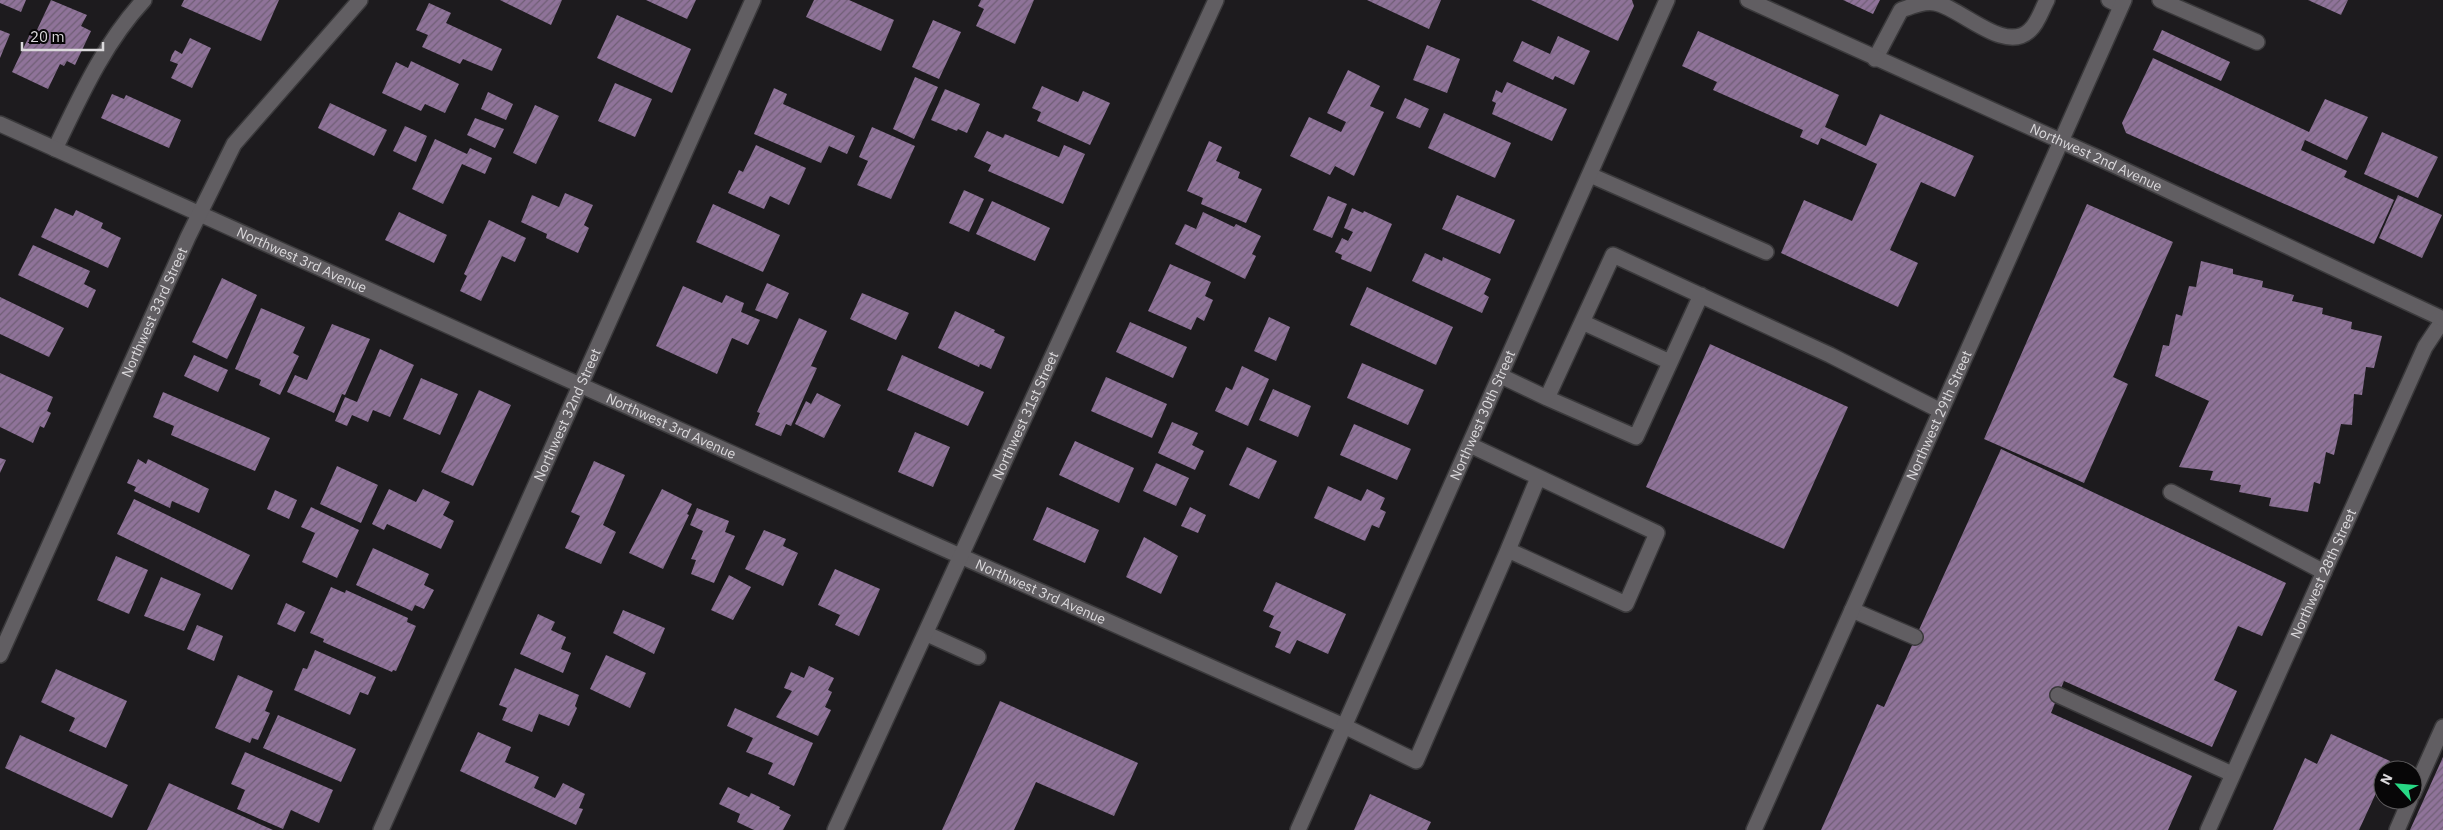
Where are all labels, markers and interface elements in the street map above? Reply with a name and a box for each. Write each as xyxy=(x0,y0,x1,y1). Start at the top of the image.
scale bar xyxy=(22,20,104,52)
text: 20 m xyxy=(30,27,65,46)
street label: Northwest 2nd Avenue xyxy=(2027,119,2165,196)
street label: Northwest 3rd Avenue xyxy=(234,223,370,297)
street label: Northwest 33rd Street xyxy=(117,244,191,380)
street label: Northwest 32nd Street xyxy=(529,345,605,484)
street label: Northwest 30th Street xyxy=(1446,347,1519,483)
street label: Northwest 29th Street xyxy=(1902,347,1976,483)
street label: Northwest 31st Street xyxy=(988,348,1063,483)
street label: Northwest 3rd Avenue xyxy=(603,389,739,463)
street label: Northwest 28th Street xyxy=(2286,506,2360,641)
street label: Northwest 3rd Avenue xyxy=(973,555,1109,629)
north arrow xyxy=(2373,760,2423,810)
text: N xyxy=(2376,771,2397,788)

